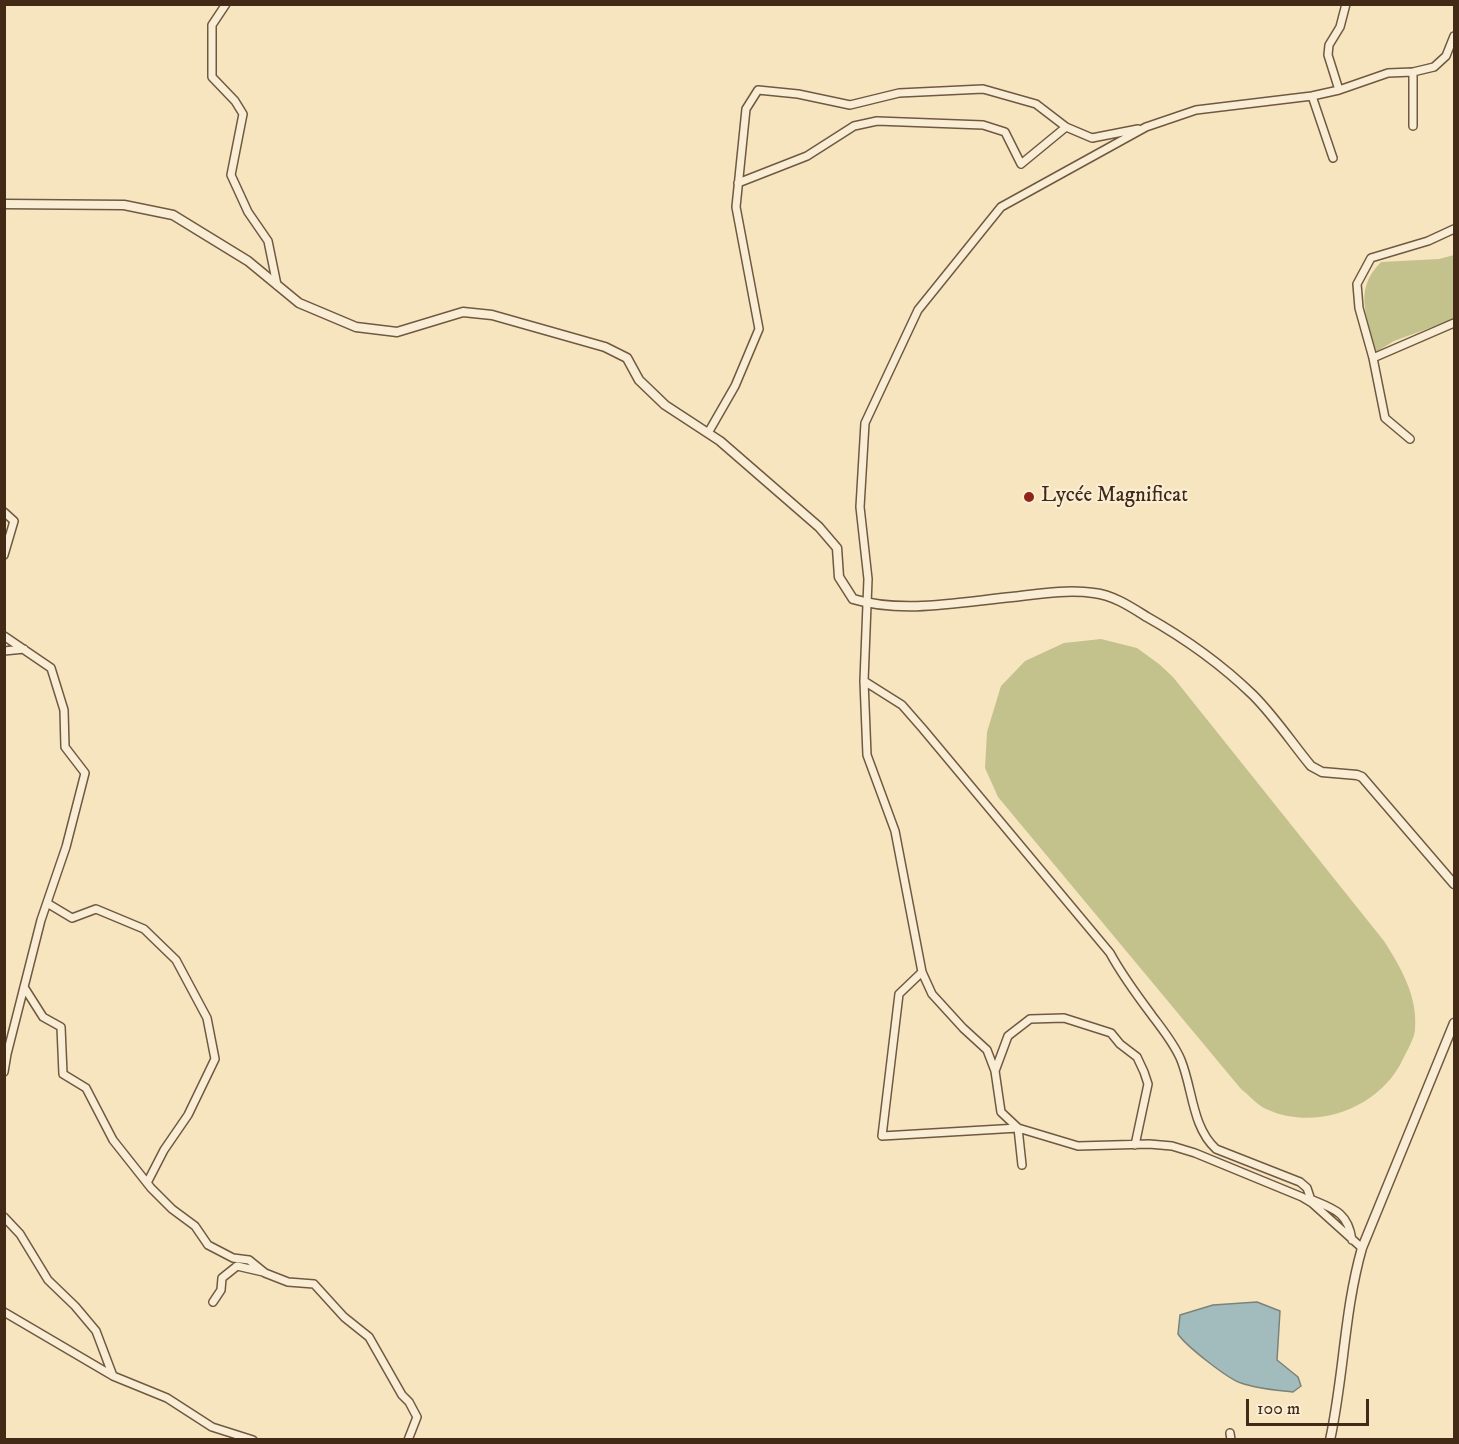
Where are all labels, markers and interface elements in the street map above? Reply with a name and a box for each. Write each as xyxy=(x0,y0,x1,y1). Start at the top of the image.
place label: Lycée Magnificat xyxy=(1041,484,1188,510)
marker: Lycée Magnificat xyxy=(1022,490,1036,504)
scale bar xyxy=(1249,1387,1372,1425)
text: 100 m xyxy=(1257,1398,1300,1420)

